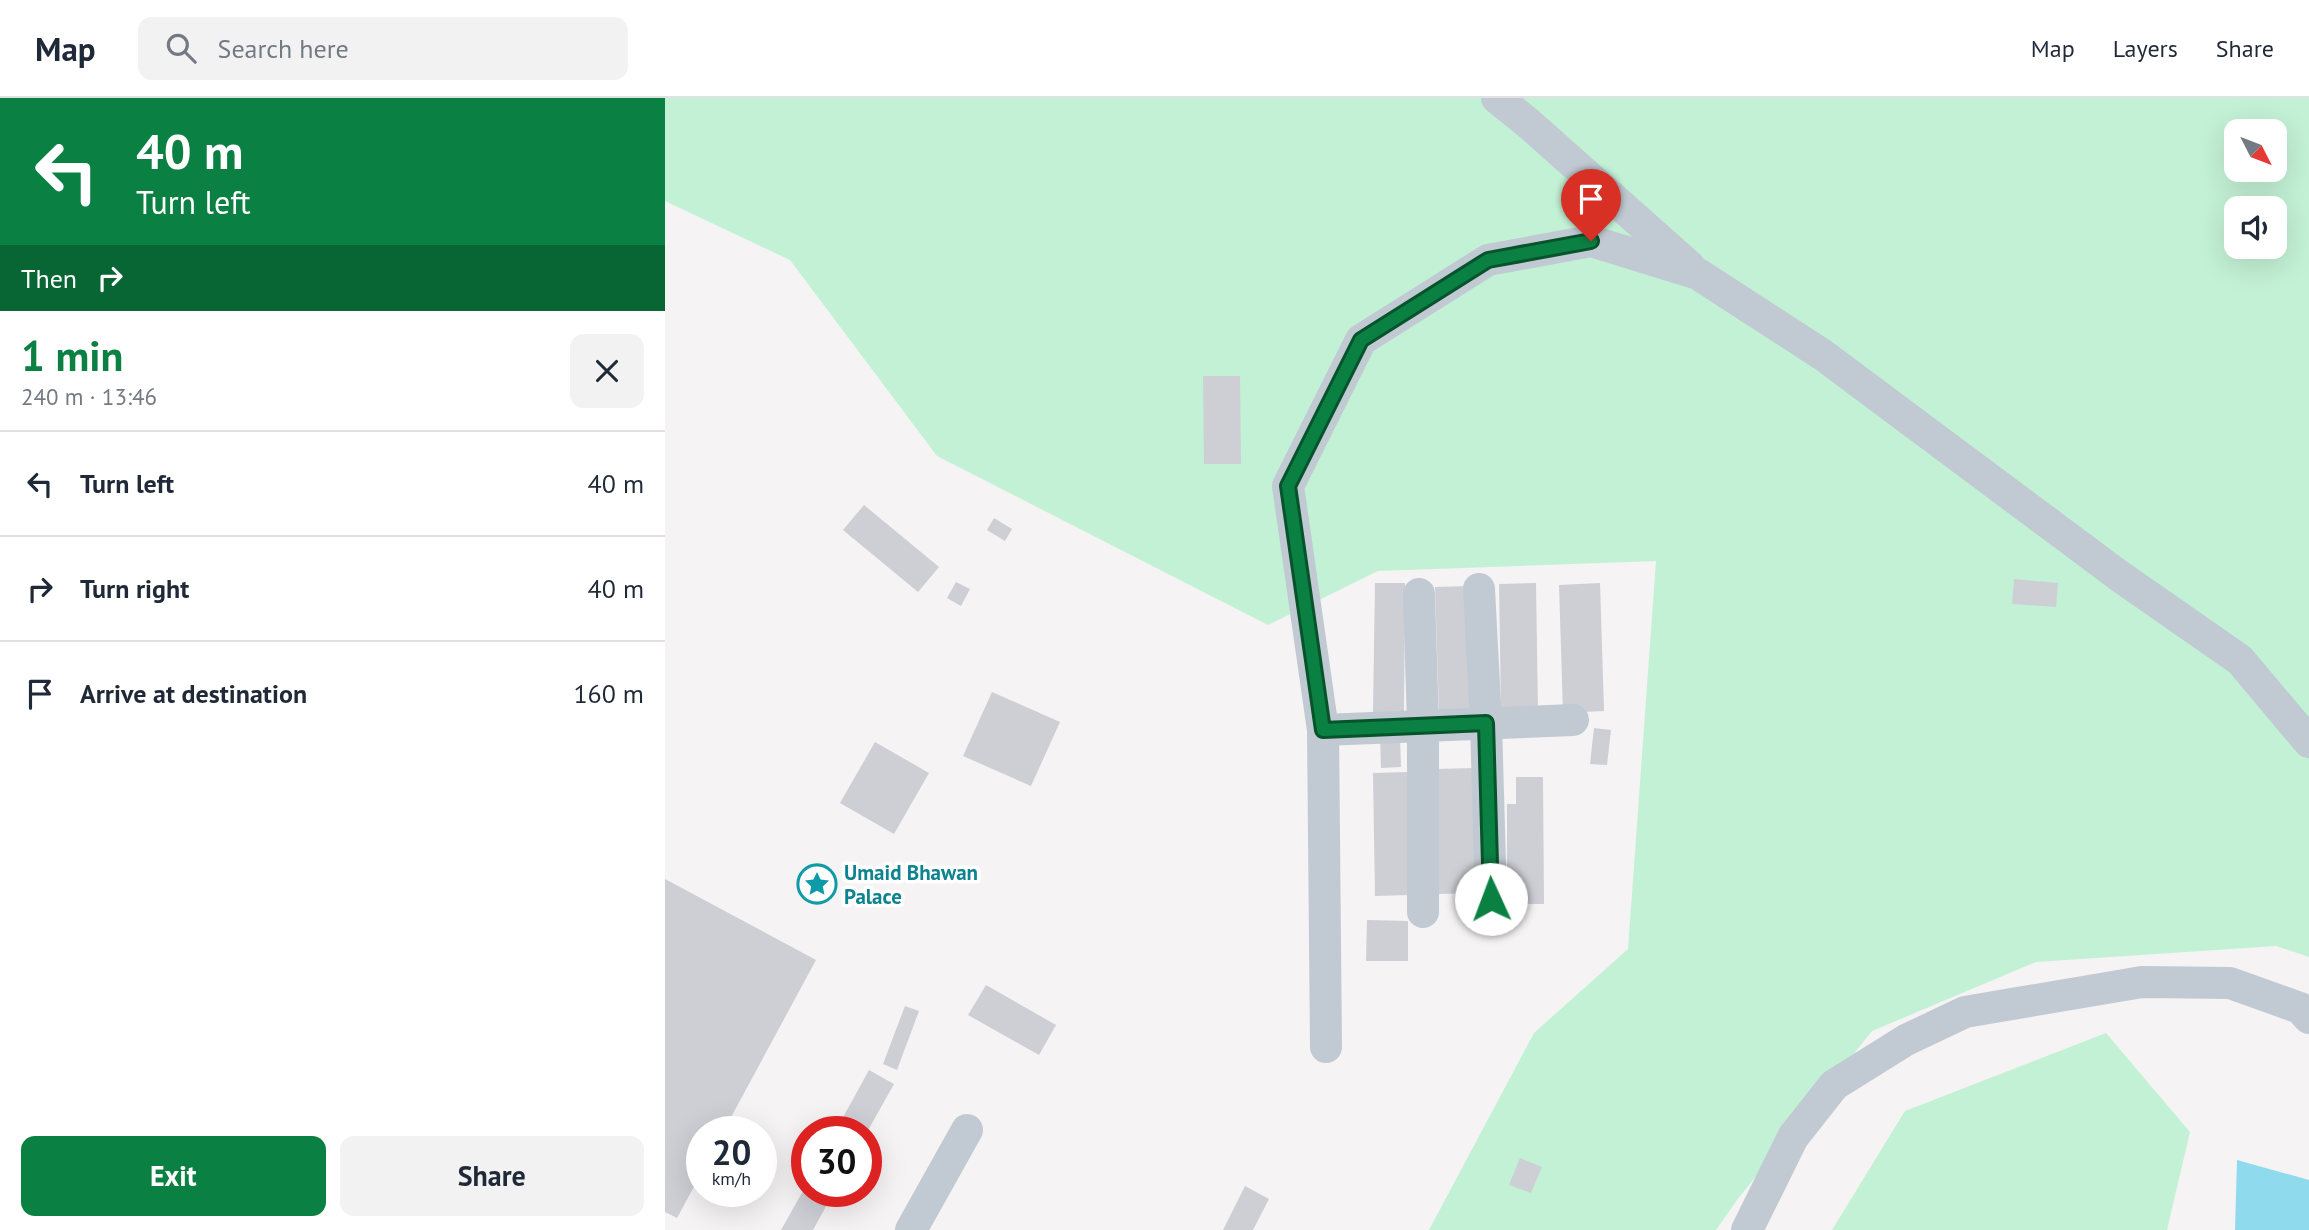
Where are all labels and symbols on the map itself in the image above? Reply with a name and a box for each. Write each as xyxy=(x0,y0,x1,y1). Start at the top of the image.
north arrow xyxy=(2224,119,2287,182)
pin xyxy=(1561,169,1621,241)
place label: Umaid Bhawan Palace xyxy=(844,859,978,910)
position arrow xyxy=(1454,862,1528,936)
place icon: Umaid Bhawan Palace xyxy=(796,863,838,905)
speed limit sign: 30 xyxy=(791,1116,882,1207)

